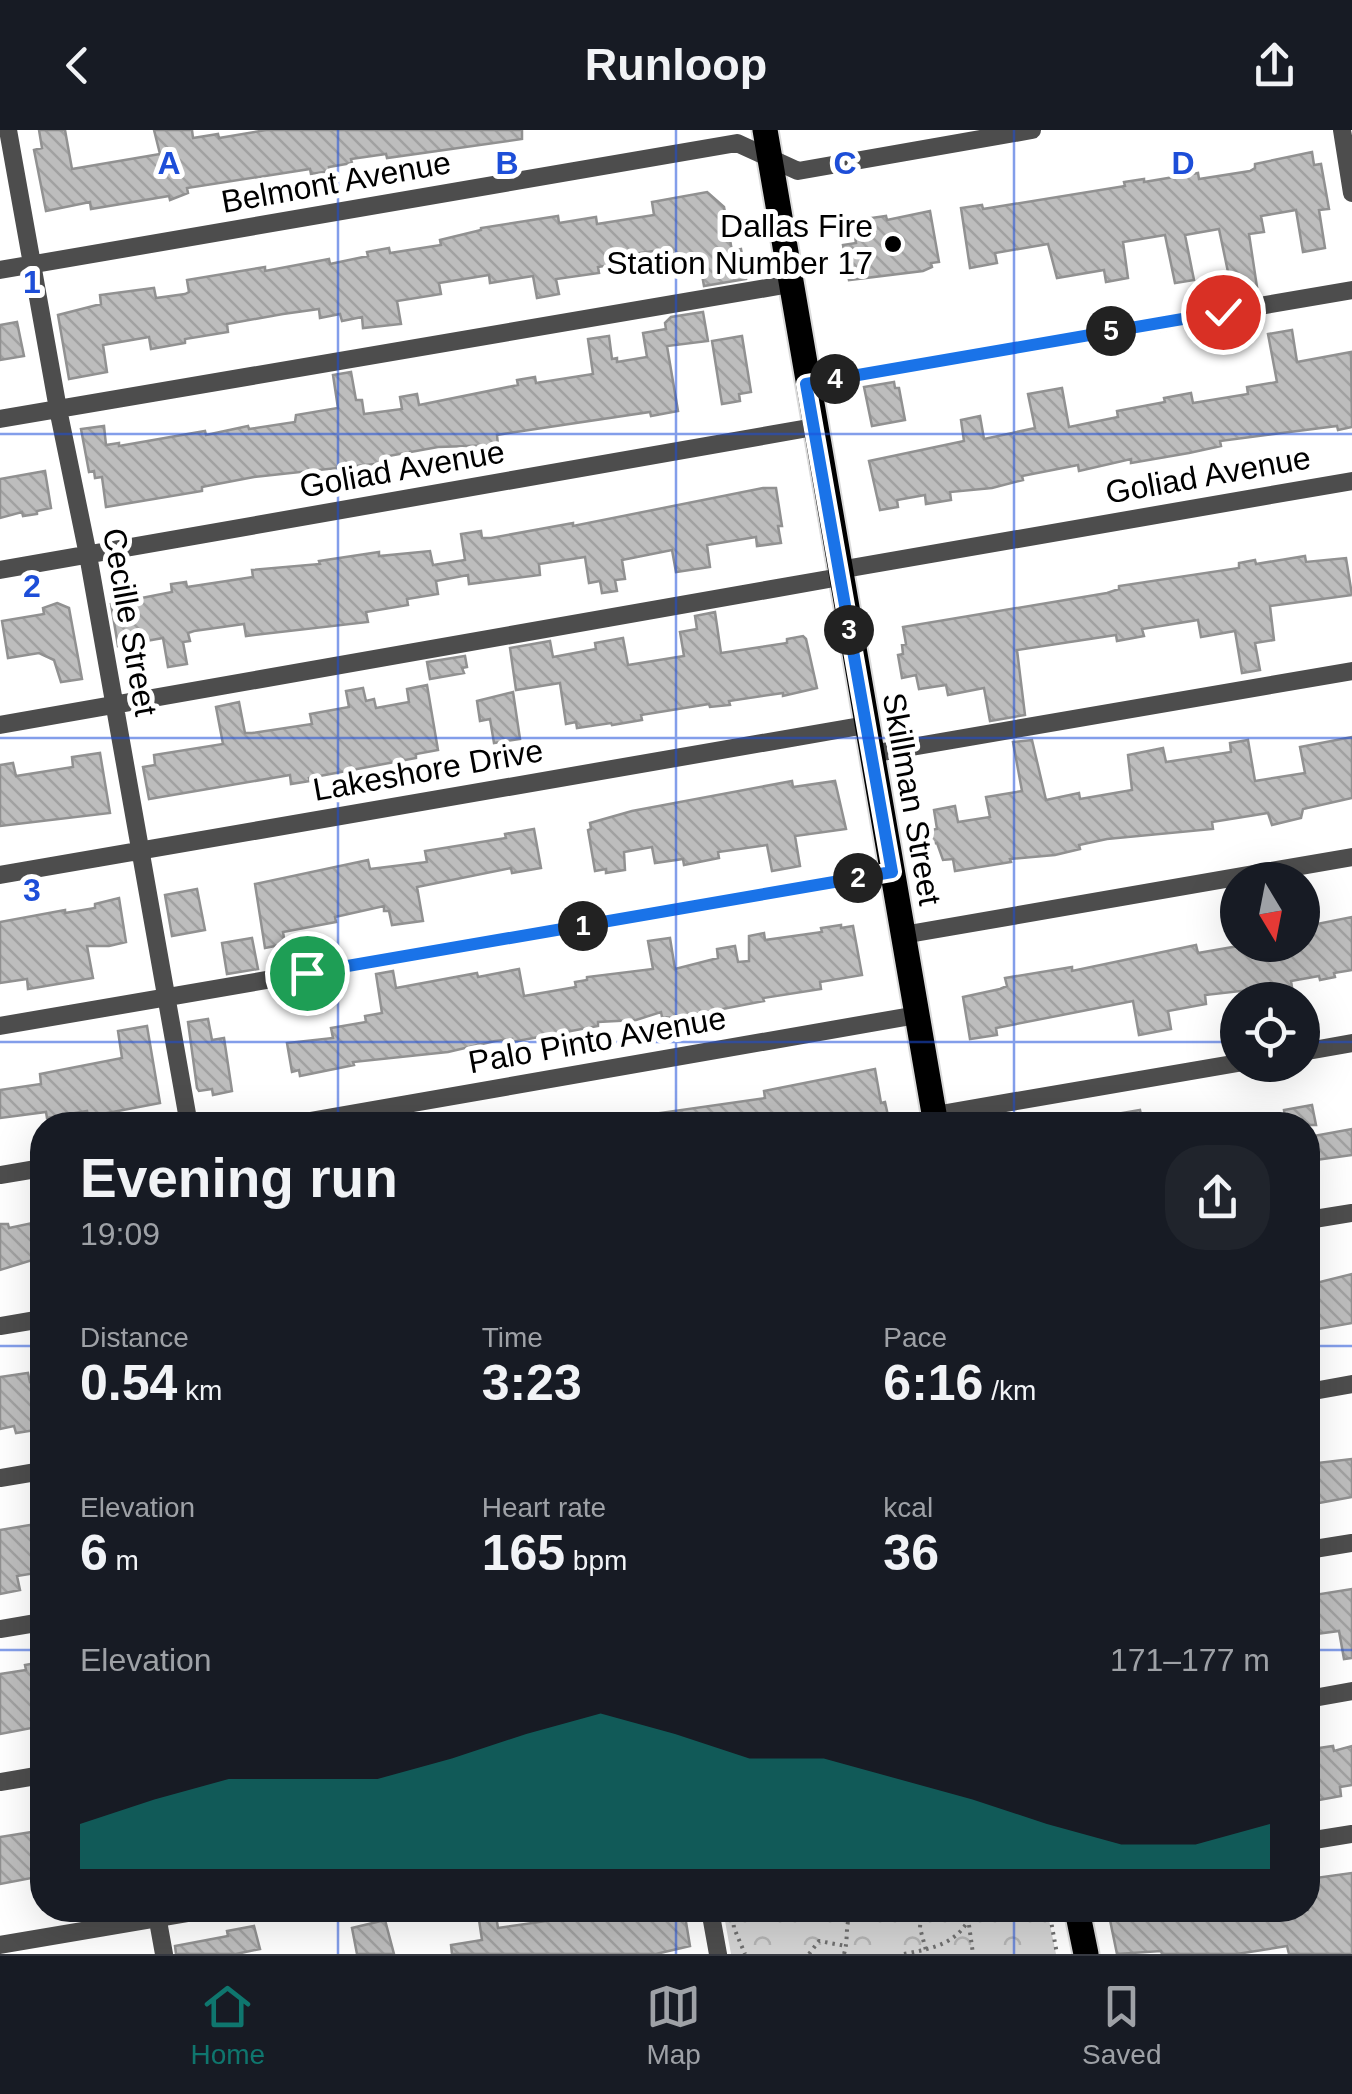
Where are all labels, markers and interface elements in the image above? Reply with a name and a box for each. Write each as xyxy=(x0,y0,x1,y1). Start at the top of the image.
icon: back xyxy=(50,38,105,93)
icon: share xyxy=(1247,38,1302,93)
text: Runloop xyxy=(585,39,767,90)
street label: Belmont Avenue xyxy=(218,144,454,220)
text: A xyxy=(157,145,181,181)
text: B xyxy=(495,145,519,181)
text: C xyxy=(833,145,857,181)
text: D xyxy=(1171,145,1195,181)
place label: Dallas Fire Station Number 17 xyxy=(606,208,873,281)
marker: Dallas Fire Station Number 17 xyxy=(882,233,904,255)
text: 1 xyxy=(23,264,41,300)
pin xyxy=(1181,270,1266,355)
icon: check xyxy=(1196,285,1251,340)
pin: 5 xyxy=(1086,306,1136,356)
text: 5 xyxy=(1103,315,1119,346)
pin: 4 xyxy=(810,354,860,404)
text: 4 xyxy=(827,363,843,394)
street label: Goliad Avenue xyxy=(297,433,507,505)
street label: Goliad Avenue xyxy=(1103,439,1313,511)
street label: Cecille Street xyxy=(96,525,164,719)
text: 2 xyxy=(23,568,41,604)
pin: 3 xyxy=(824,605,874,655)
text: 3 xyxy=(841,614,857,645)
street label: Skillman Street xyxy=(876,690,948,908)
street label: Lakeshore Drive xyxy=(310,732,546,808)
pin: 2 xyxy=(833,853,883,903)
text: 2 xyxy=(850,862,866,893)
north arrow xyxy=(1220,862,1320,962)
map controls xyxy=(1220,862,1320,1082)
text: 3 xyxy=(23,872,41,908)
pin: 1 xyxy=(558,901,608,951)
text: 1 xyxy=(575,910,591,941)
pin xyxy=(265,931,350,1016)
icon: arrive xyxy=(280,946,335,1001)
button: locate xyxy=(1220,982,1320,1082)
street label: Palo Pinto Avenue xyxy=(465,1000,729,1080)
button: share xyxy=(1165,1145,1270,1250)
text: Evening run xyxy=(80,1147,398,1209)
text: 19:09 xyxy=(80,1216,160,1252)
text: Distance xyxy=(80,1322,189,1353)
text: Time xyxy=(482,1322,543,1353)
text: Pace xyxy=(883,1322,947,1353)
text: 0.54 xyxy=(80,1355,177,1411)
text: 3:23 xyxy=(482,1355,582,1411)
text: 6:16 xyxy=(883,1355,983,1411)
text: km xyxy=(177,1375,222,1406)
text: /km xyxy=(983,1375,1036,1406)
text: Elevation xyxy=(80,1492,195,1523)
text: Heart rate xyxy=(482,1492,606,1523)
text: kcal xyxy=(883,1492,933,1523)
text: 6 xyxy=(80,1525,108,1581)
text: 165 xyxy=(482,1525,565,1581)
text: 36 xyxy=(883,1525,939,1581)
text: m xyxy=(108,1545,139,1576)
text: bpm xyxy=(565,1545,627,1576)
text: Elevation xyxy=(80,1642,212,1678)
text: 171–177 m xyxy=(1110,1642,1270,1678)
tab: Home xyxy=(190,1979,265,2071)
tab: Map xyxy=(646,1979,701,2071)
tab: Saved xyxy=(1082,1979,1161,2071)

